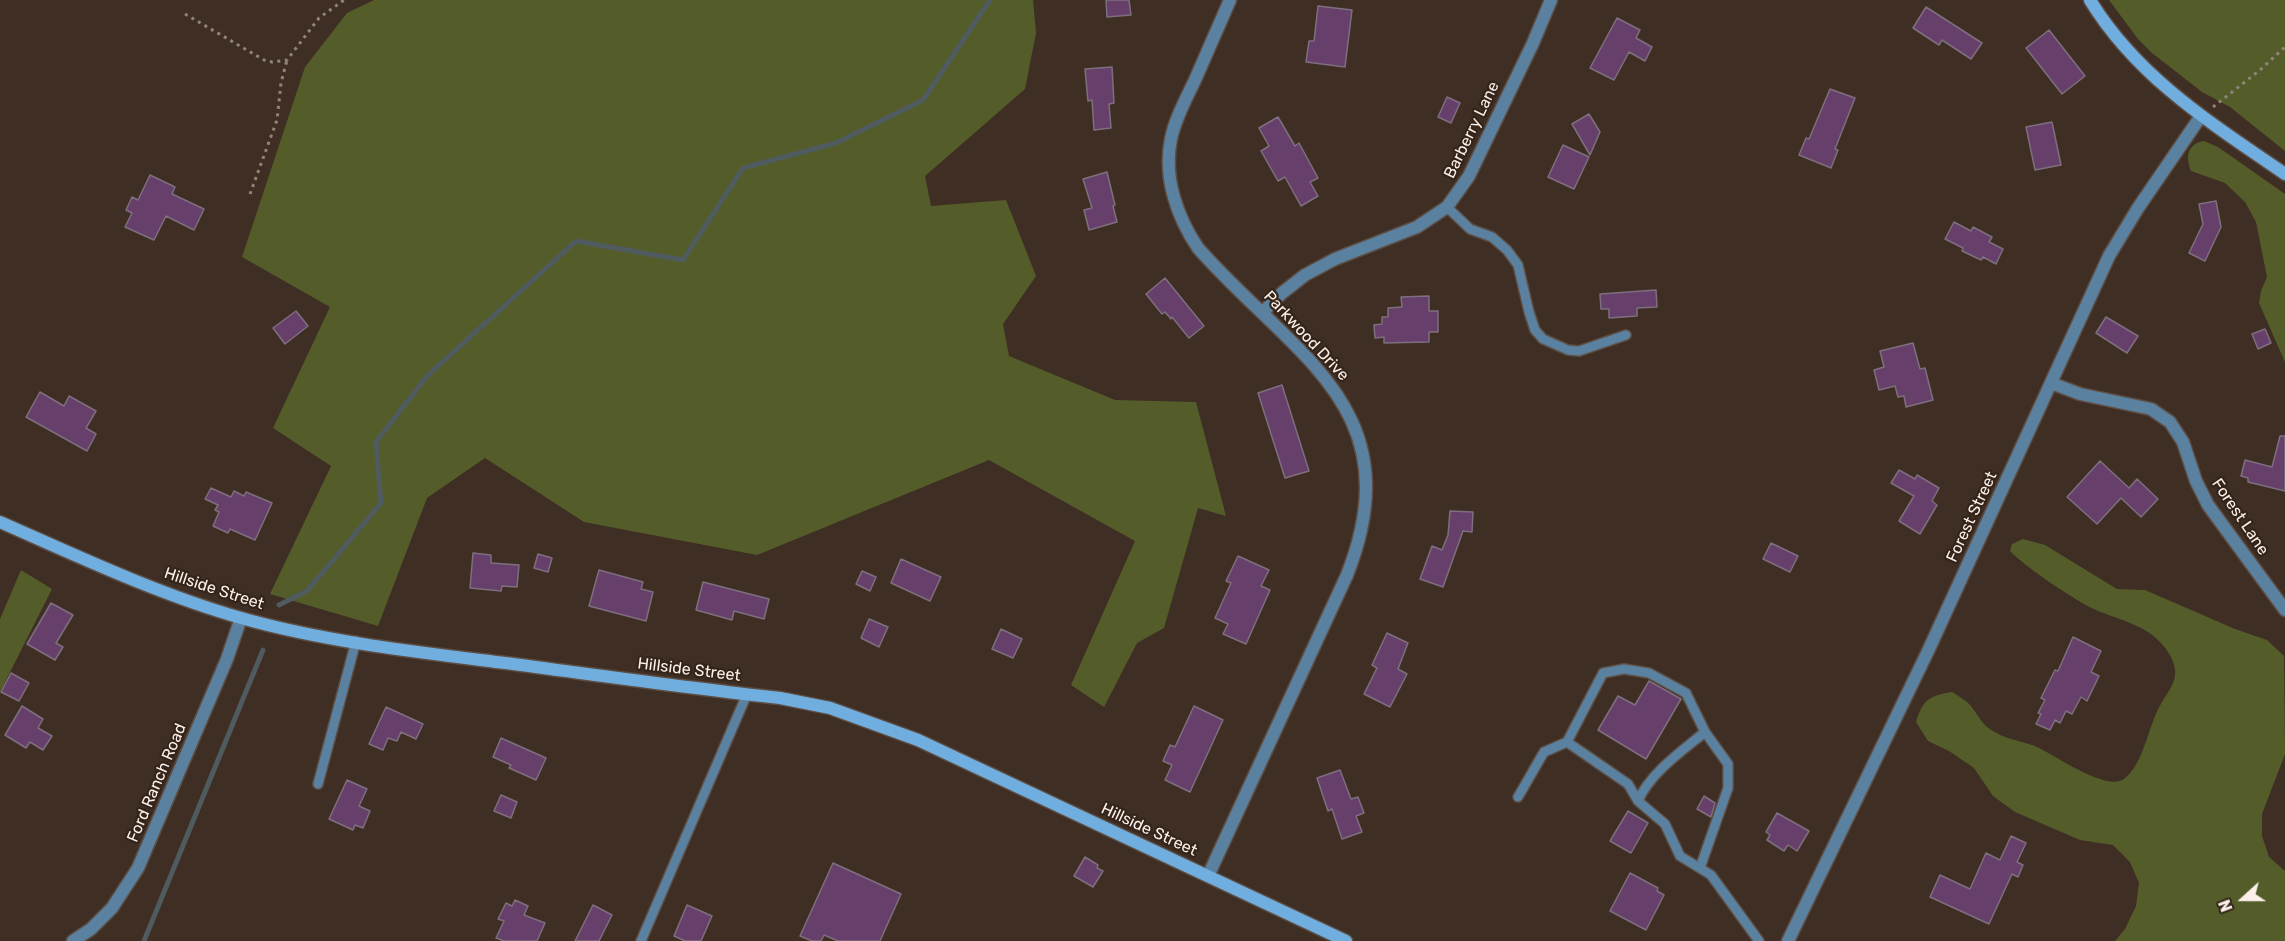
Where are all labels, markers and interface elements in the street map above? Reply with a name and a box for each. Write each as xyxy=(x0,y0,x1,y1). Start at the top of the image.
street label: Barberry Lane xyxy=(1440,78,1504,182)
street label: Parkwood Drive xyxy=(1259,287,1353,385)
street label: Forest Street xyxy=(1943,469,2001,565)
street label: Forest Lane xyxy=(2207,475,2273,559)
street label: Hillside Street xyxy=(162,564,266,614)
street label: Hillside Street xyxy=(636,654,742,686)
street label: Ford Ranch Road xyxy=(123,721,191,845)
street label: Hillside Street xyxy=(1098,799,1200,861)
north arrow xyxy=(2213,869,2273,929)
text: N xyxy=(2215,897,2237,914)

